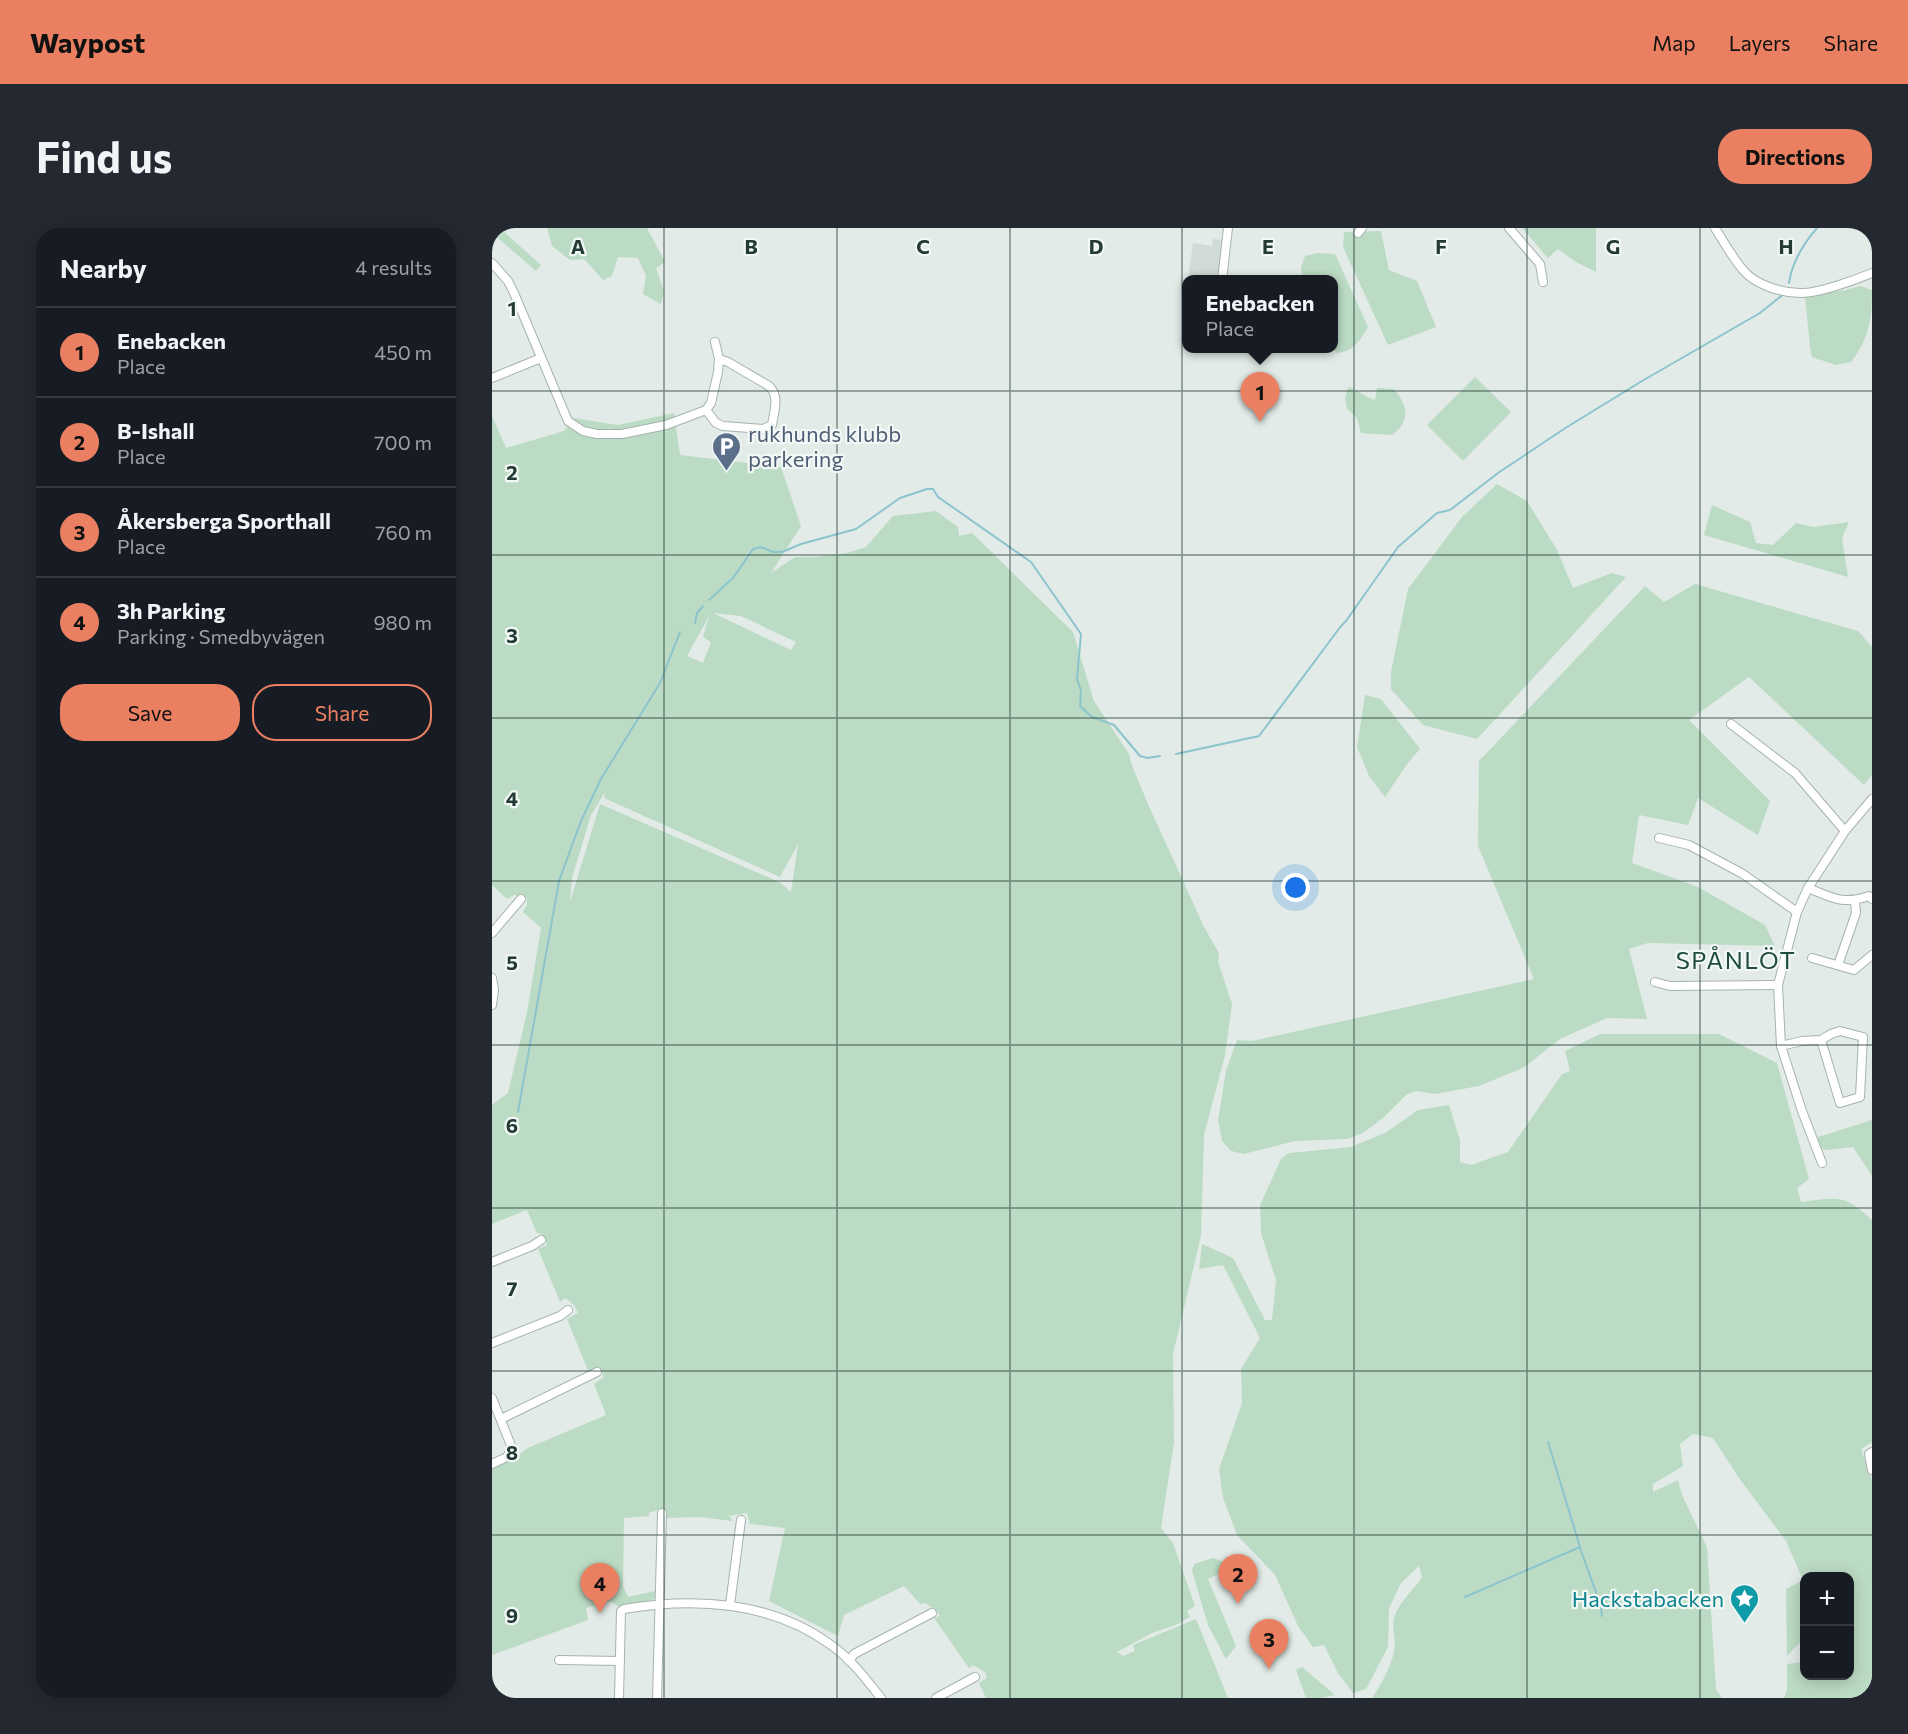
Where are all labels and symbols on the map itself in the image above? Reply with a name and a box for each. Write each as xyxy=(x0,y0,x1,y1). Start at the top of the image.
text: A xyxy=(571,234,585,258)
text: B xyxy=(744,234,758,258)
text: C xyxy=(916,234,930,258)
text: D xyxy=(1089,234,1103,258)
text: E xyxy=(1262,234,1274,258)
text: F xyxy=(1435,234,1447,258)
text: G xyxy=(1606,234,1620,258)
text: H xyxy=(1779,234,1794,258)
text: 1 xyxy=(507,296,517,320)
pin: 1 xyxy=(1240,372,1280,422)
place label: rukhunds klubb parkering xyxy=(748,420,901,472)
parking icon: rukhunds klubb parkering xyxy=(711,430,743,472)
text: 2 xyxy=(506,460,518,484)
text: 3 xyxy=(506,623,518,647)
text: 4 xyxy=(506,786,518,810)
your location xyxy=(1281,873,1310,902)
district label: SPÅNLÖT xyxy=(1676,945,1796,974)
text: 5 xyxy=(506,950,518,974)
text: 6 xyxy=(506,1113,518,1137)
text: 7 xyxy=(507,1276,518,1300)
text: 8 xyxy=(506,1440,518,1464)
pin: 2 xyxy=(1218,1554,1258,1604)
pin: 4 xyxy=(580,1564,620,1613)
place icon: Hackstabacken xyxy=(1729,1582,1761,1624)
place label: Hackstabacken xyxy=(1572,1585,1724,1612)
text: 9 xyxy=(506,1603,518,1627)
pin: 3 xyxy=(1250,1620,1288,1669)

